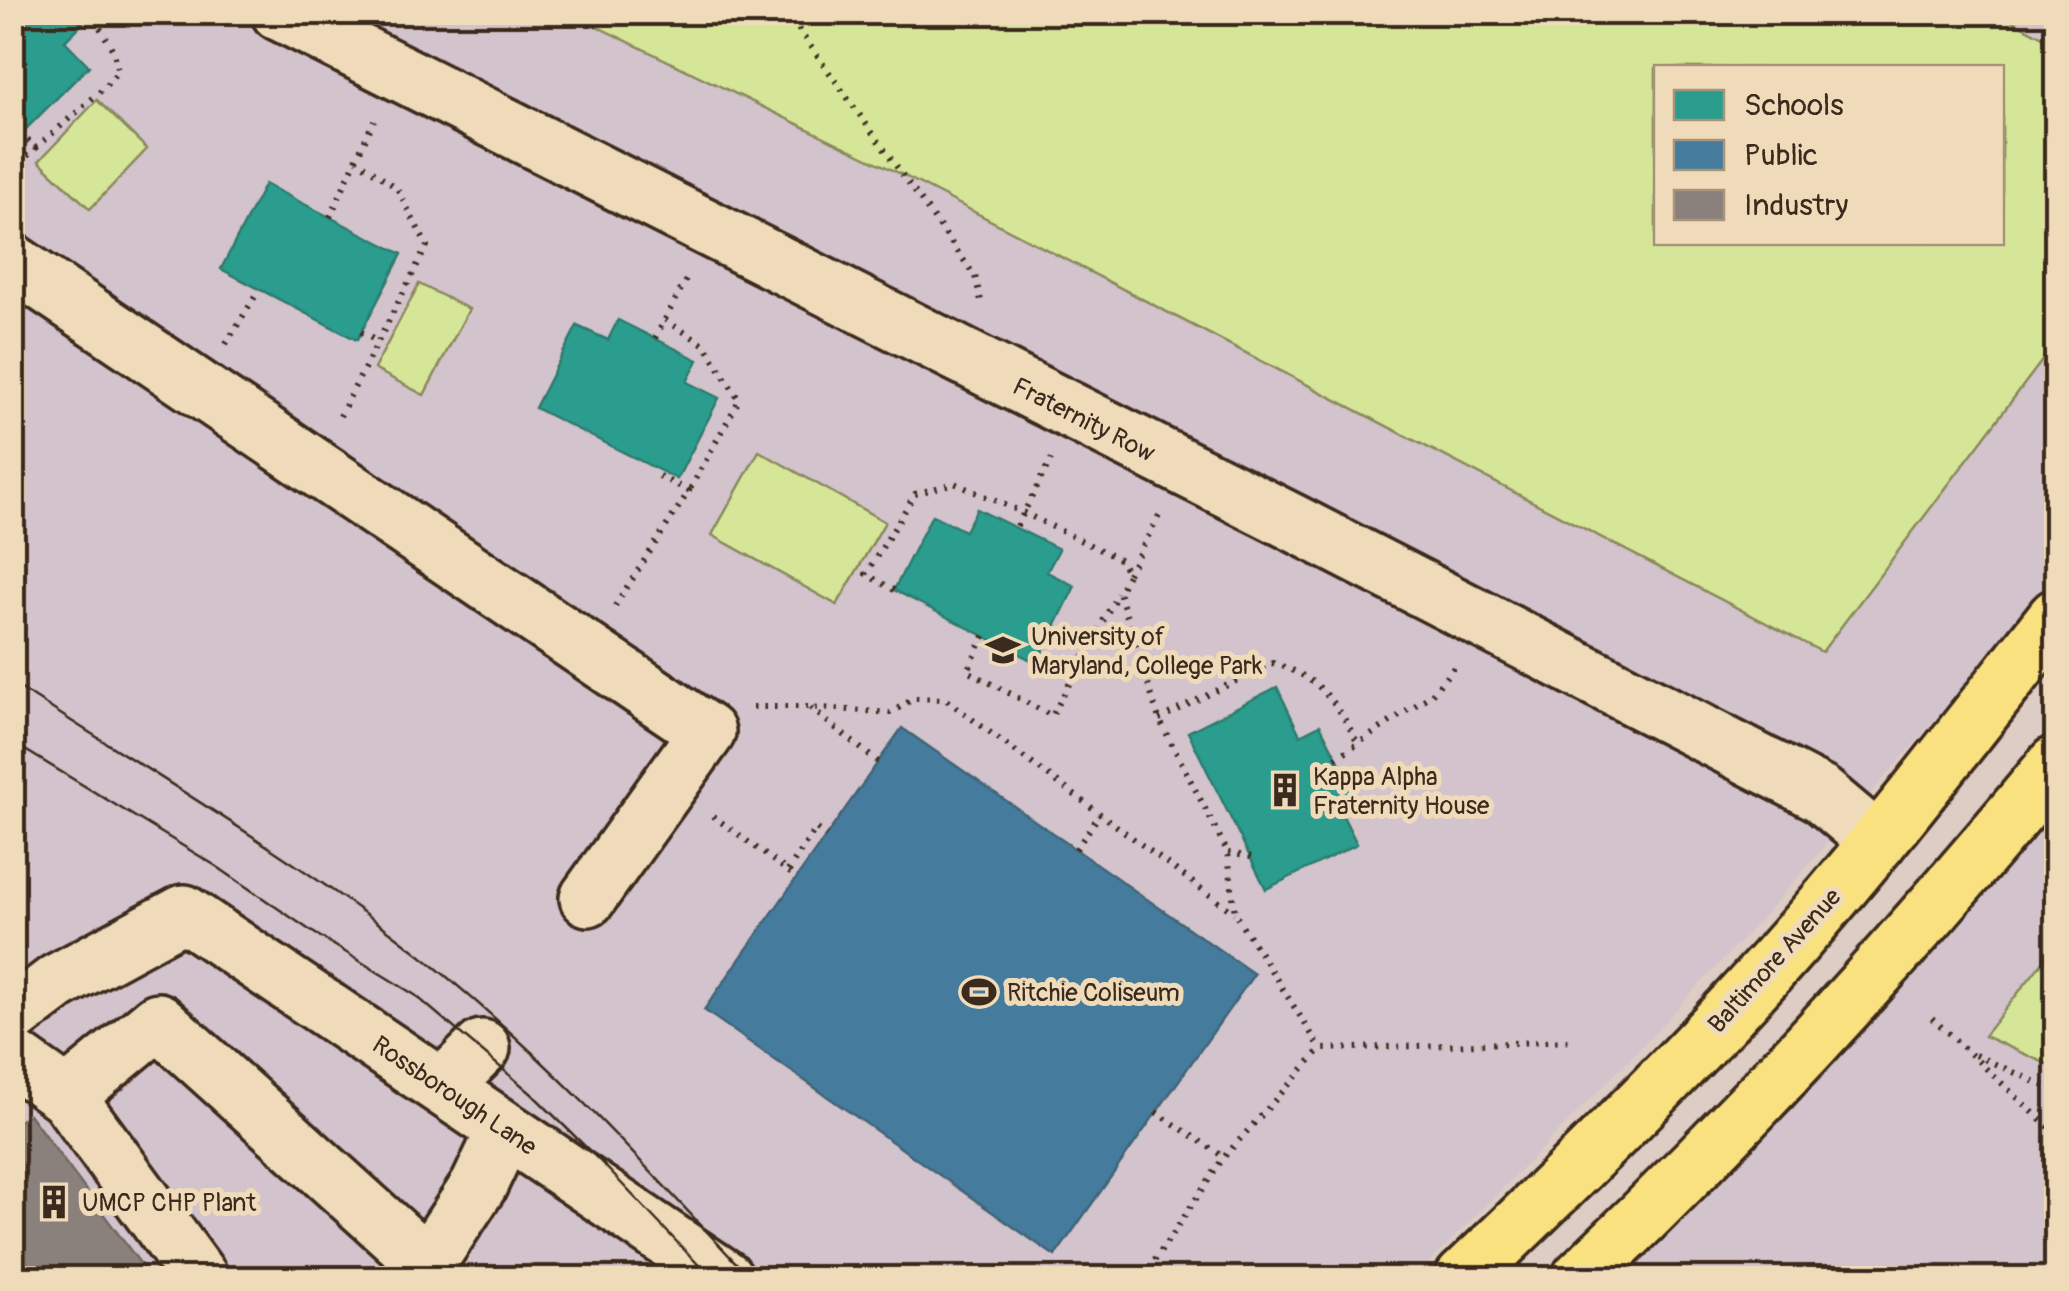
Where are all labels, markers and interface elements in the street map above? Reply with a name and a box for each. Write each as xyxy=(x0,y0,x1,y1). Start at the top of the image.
legend xyxy=(1654,65,2004,245)
text: Schools xyxy=(1744,87,1844,124)
text: Public xyxy=(1744,137,1818,174)
text: Industry xyxy=(1744,187,1848,224)
street label: Fraternity Row xyxy=(1007,371,1160,469)
place label: University of Maryland, College Park xyxy=(1031,622,1263,682)
school or university icon: University of Maryland, College Park xyxy=(984,631,1022,669)
place label: Kappa Alpha Fraternity House xyxy=(1313,762,1490,822)
building icon: Kappa Alpha Fraternity House xyxy=(1266,771,1304,809)
street label: Baltimore Avenue xyxy=(1702,882,1849,1040)
sports icon: Ritchie Coliseum xyxy=(960,973,998,1011)
place label: Ritchie Coliseum xyxy=(1007,978,1180,1009)
street label: Rossborough Lane xyxy=(366,1030,543,1163)
building icon: UMCP CHP Plant xyxy=(35,1183,73,1221)
place label: UMCP CHP Plant xyxy=(82,1188,257,1219)

